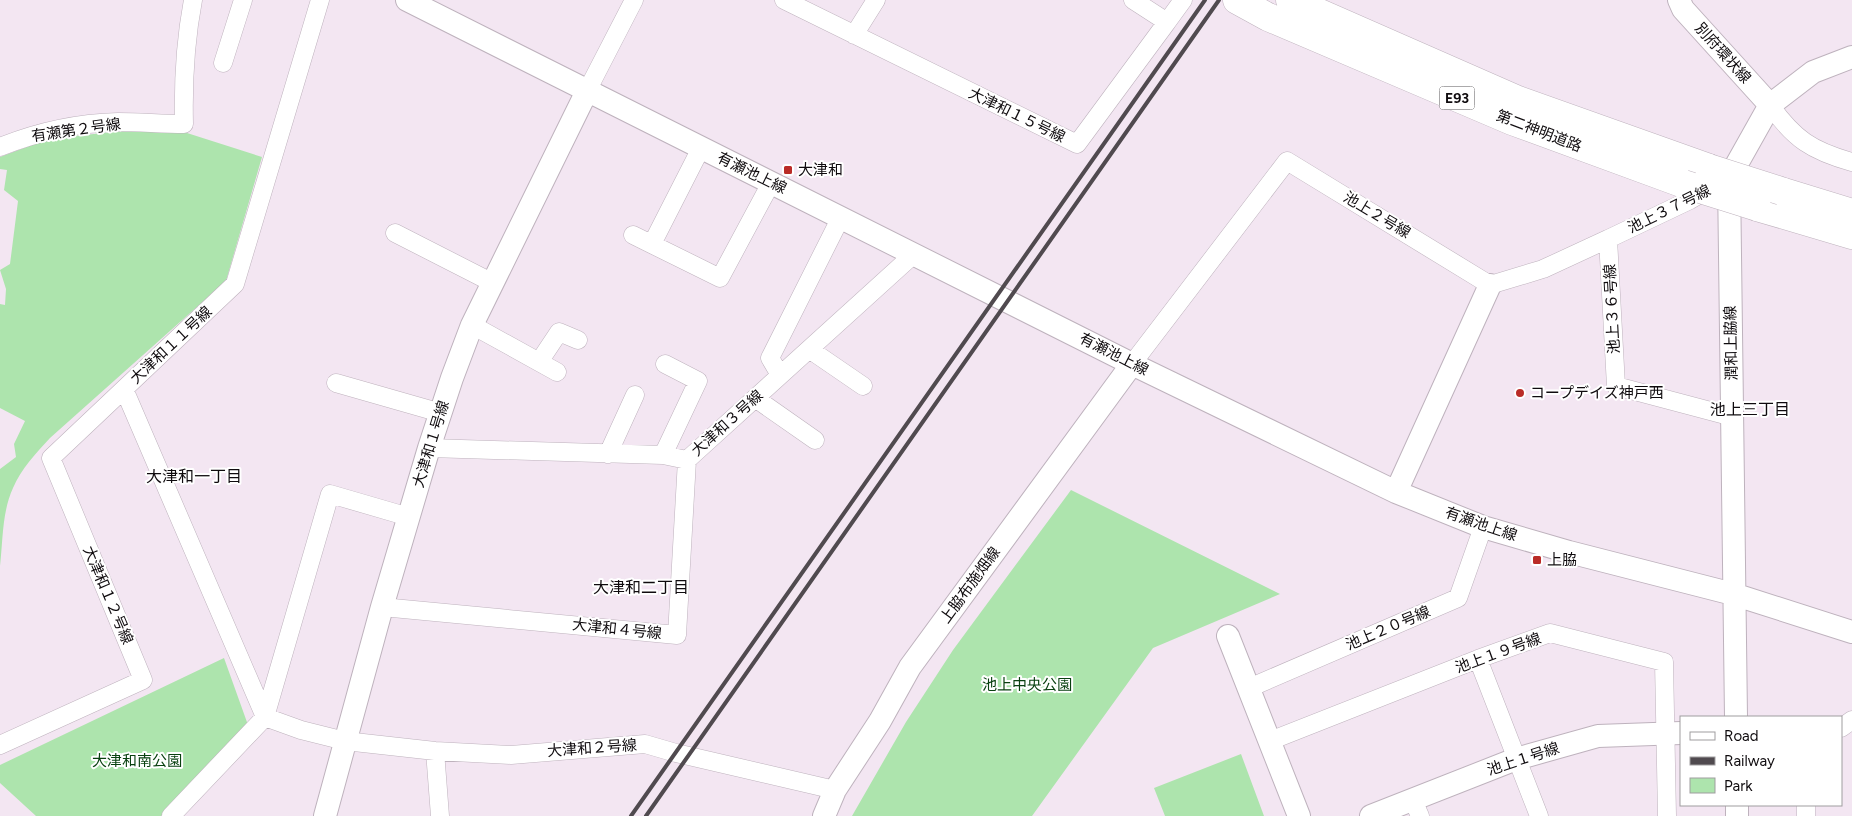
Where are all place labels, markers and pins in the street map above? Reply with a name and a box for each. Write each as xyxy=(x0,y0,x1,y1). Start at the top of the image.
place label: 大津和 xyxy=(798,161,843,179)
marker: 大津和 xyxy=(782,164,794,176)
place label: コープデイズ神戸西 xyxy=(1530,384,1664,402)
marker: コープデイズ神戸西 xyxy=(1514,387,1526,399)
place label: 上脇 xyxy=(1547,551,1577,569)
marker: 上脇 xyxy=(1531,554,1543,566)

